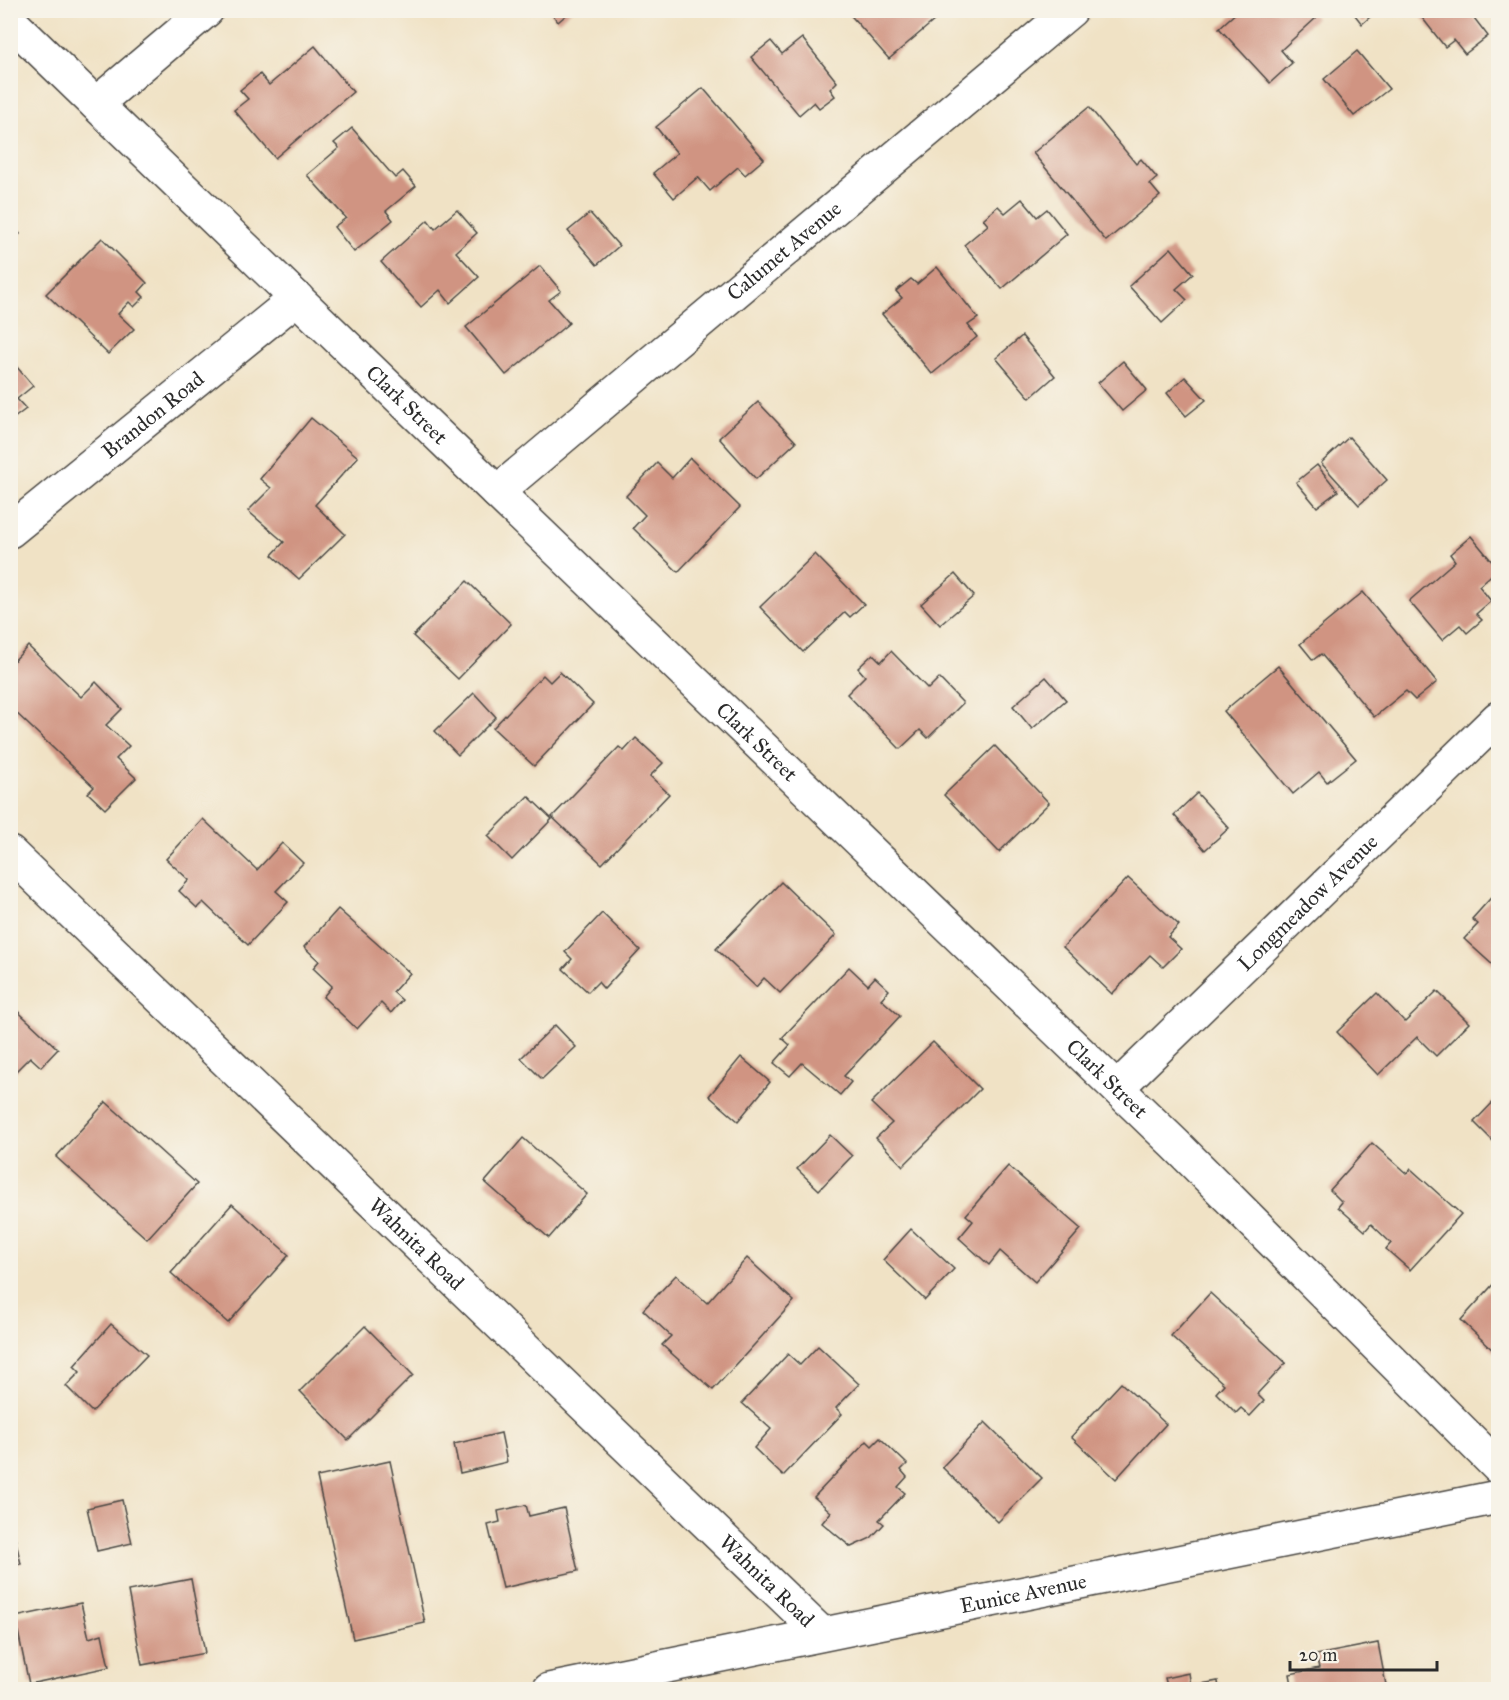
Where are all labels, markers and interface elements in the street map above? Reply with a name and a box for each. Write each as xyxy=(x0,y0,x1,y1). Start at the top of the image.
street label: Calumet Avenue xyxy=(722,195,847,306)
street label: Clark Street xyxy=(361,360,453,450)
street label: Brandon Road xyxy=(97,366,209,464)
street label: Clark Street xyxy=(711,697,803,787)
street label: Longmeadow Avenue xyxy=(1232,829,1384,977)
street label: Clark Street xyxy=(1061,1034,1154,1124)
street label: Wahnita Road xyxy=(363,1192,470,1296)
street label: Wahnita Road xyxy=(714,1529,820,1633)
street label: Eunice Avenue xyxy=(958,1568,1089,1619)
scale bar xyxy=(1290,1634,1437,1672)
text: 20 m xyxy=(1299,1644,1337,1666)

